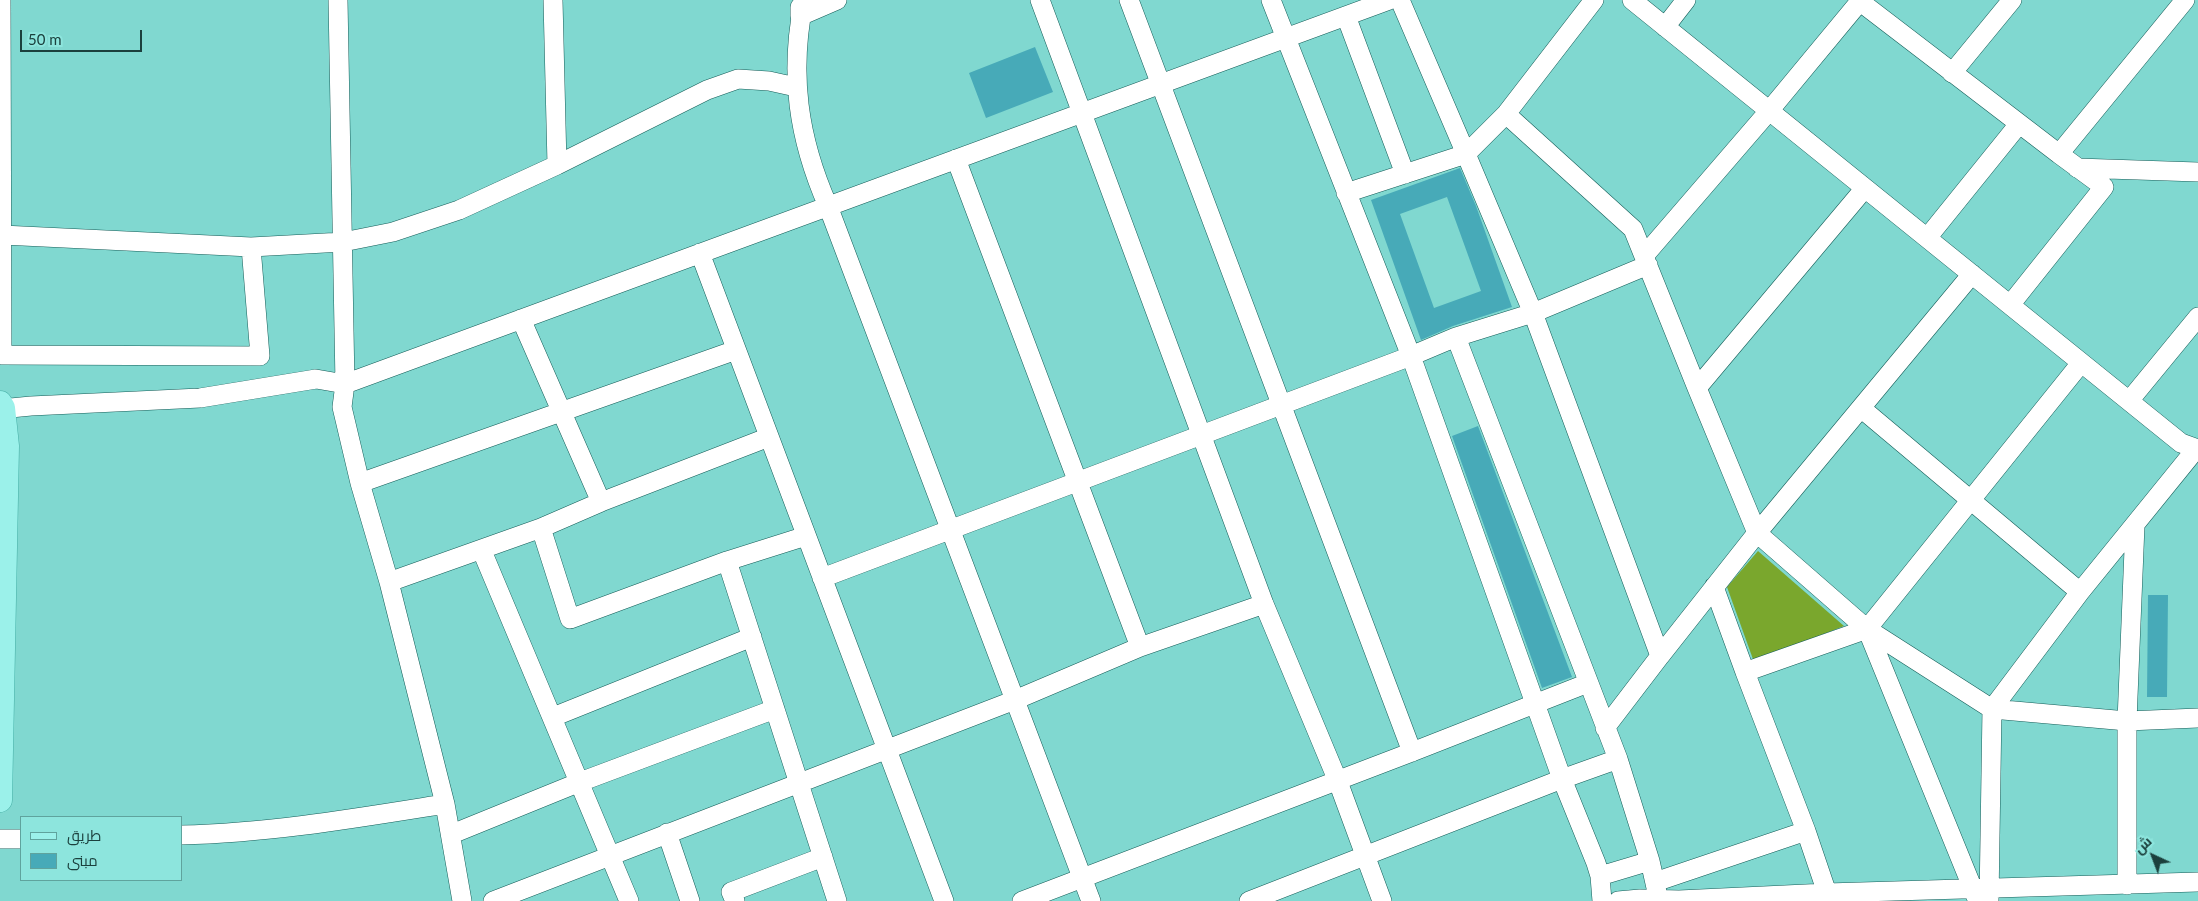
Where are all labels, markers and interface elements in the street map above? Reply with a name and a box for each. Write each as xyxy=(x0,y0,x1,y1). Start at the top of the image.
scale bar xyxy=(22,20,145,52)
text: 50 m xyxy=(28,30,62,48)
legend xyxy=(20,816,182,881)
text: طريق xyxy=(67,826,101,844)
north arrow xyxy=(2128,831,2178,881)
text: ش xyxy=(2130,832,2155,857)
text: مبنى xyxy=(67,851,98,869)

